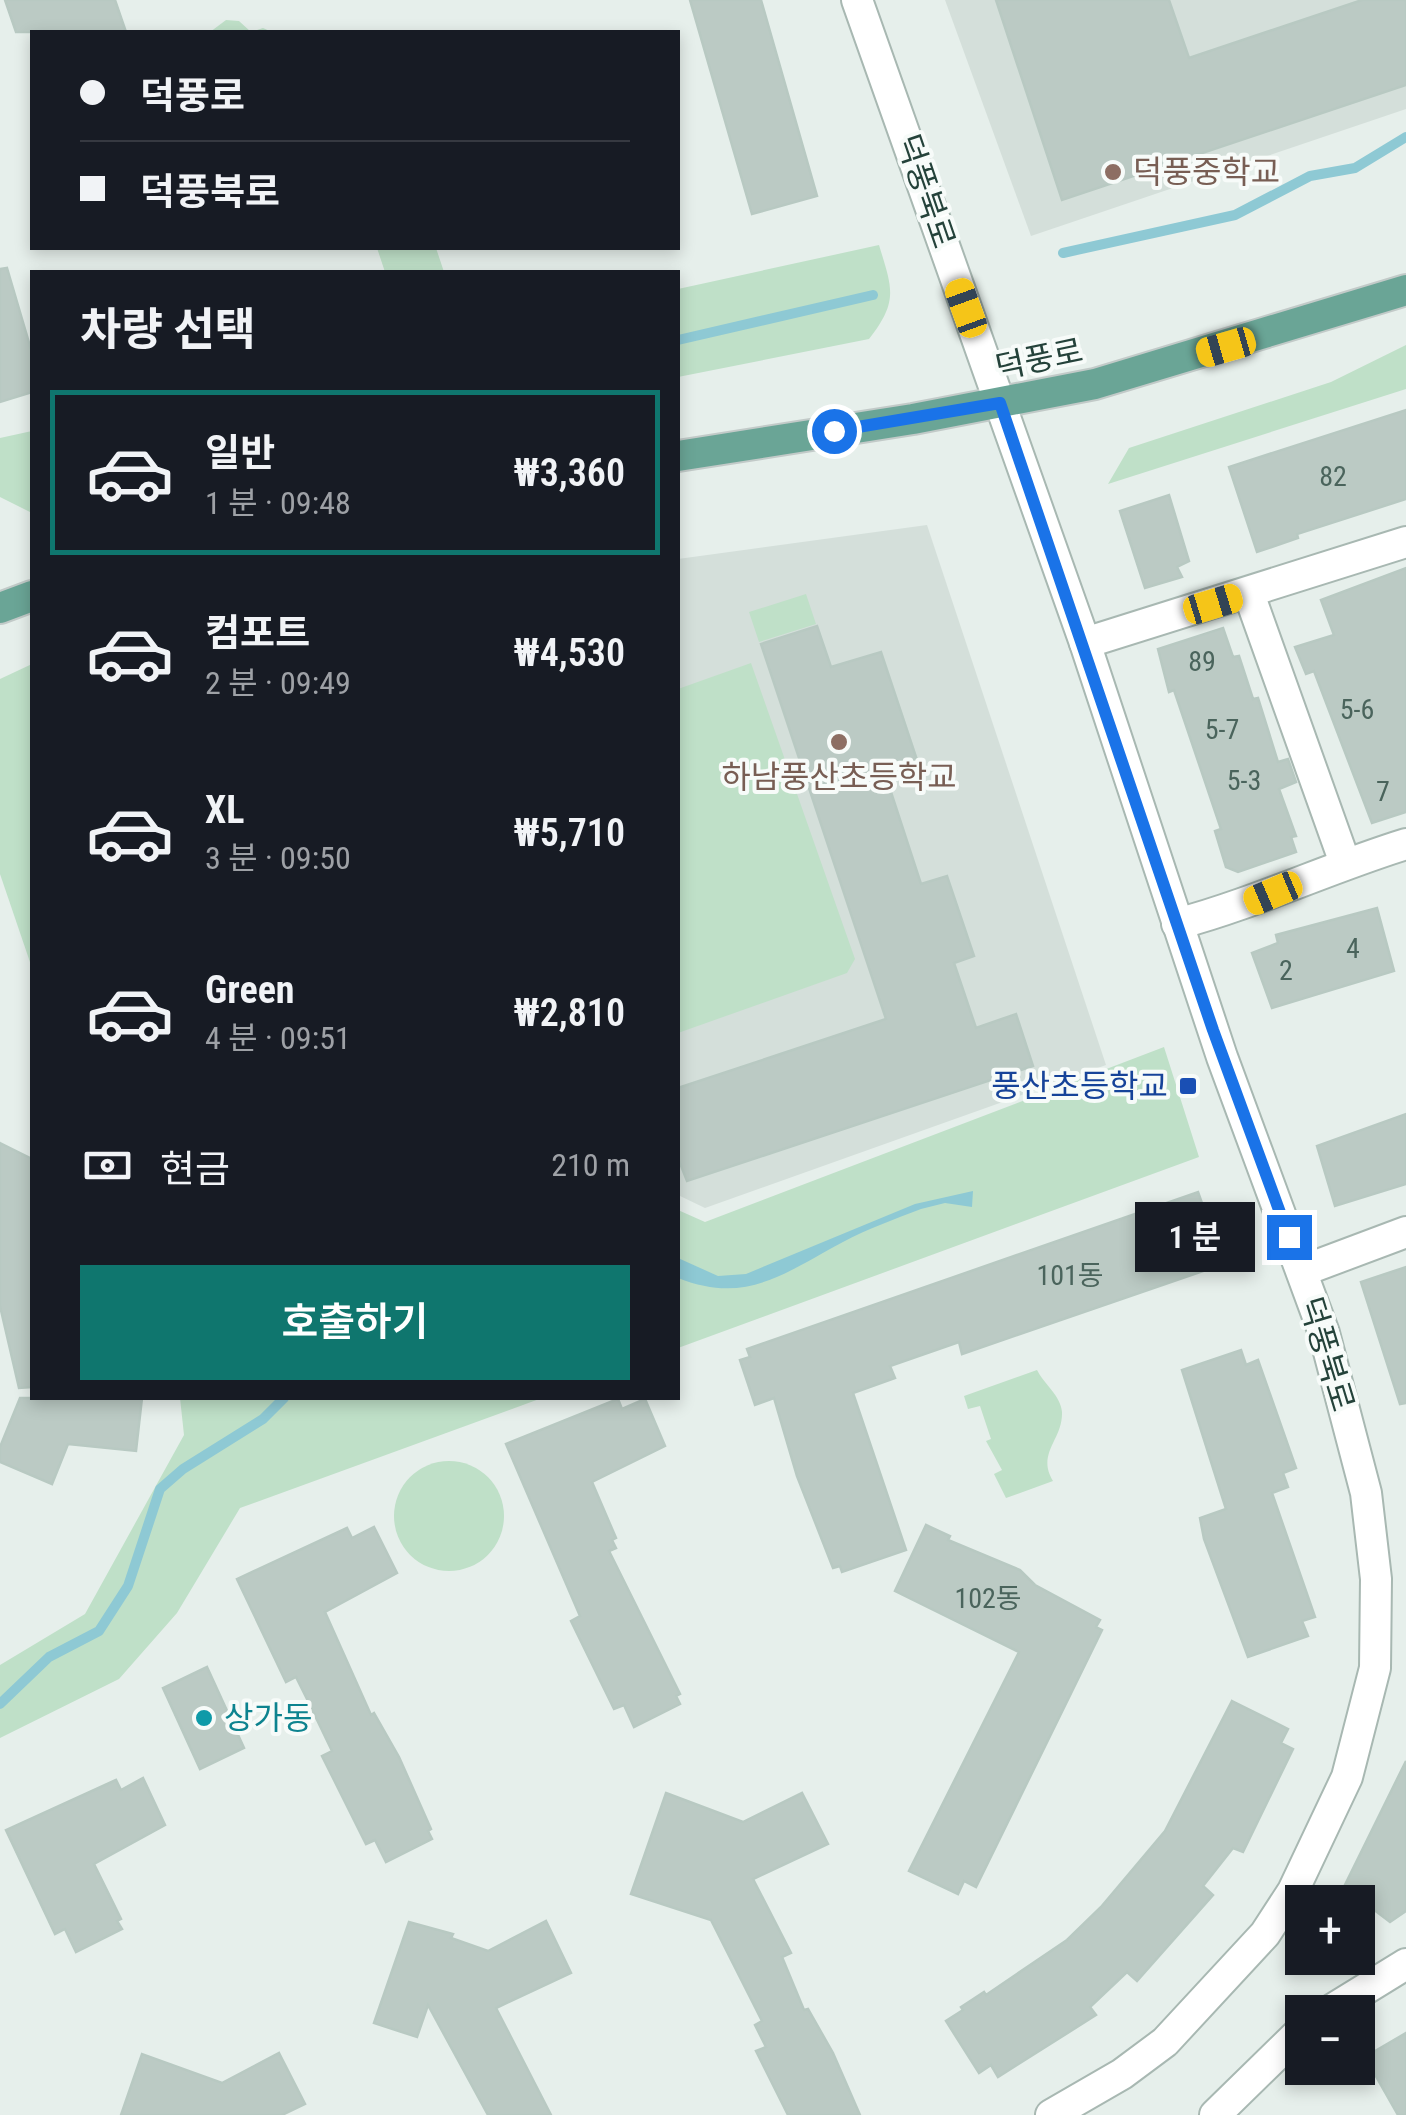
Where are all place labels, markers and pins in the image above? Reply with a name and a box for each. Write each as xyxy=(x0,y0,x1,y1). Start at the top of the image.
place label: 덕풍중학교 xyxy=(1133,153,1280,191)
marker: 덕풍중학교 xyxy=(1102,161,1124,183)
marker: 하남풍산초등학교 xyxy=(828,731,850,753)
place label: 하남풍산초등학교 xyxy=(721,758,957,796)
place label: 풍산초등학교 xyxy=(991,1067,1168,1105)
marker: 풍산초등학교 xyxy=(1177,1075,1199,1097)
place label: 상가동 xyxy=(224,1699,312,1737)
marker: 상가동 xyxy=(193,1707,215,1729)

